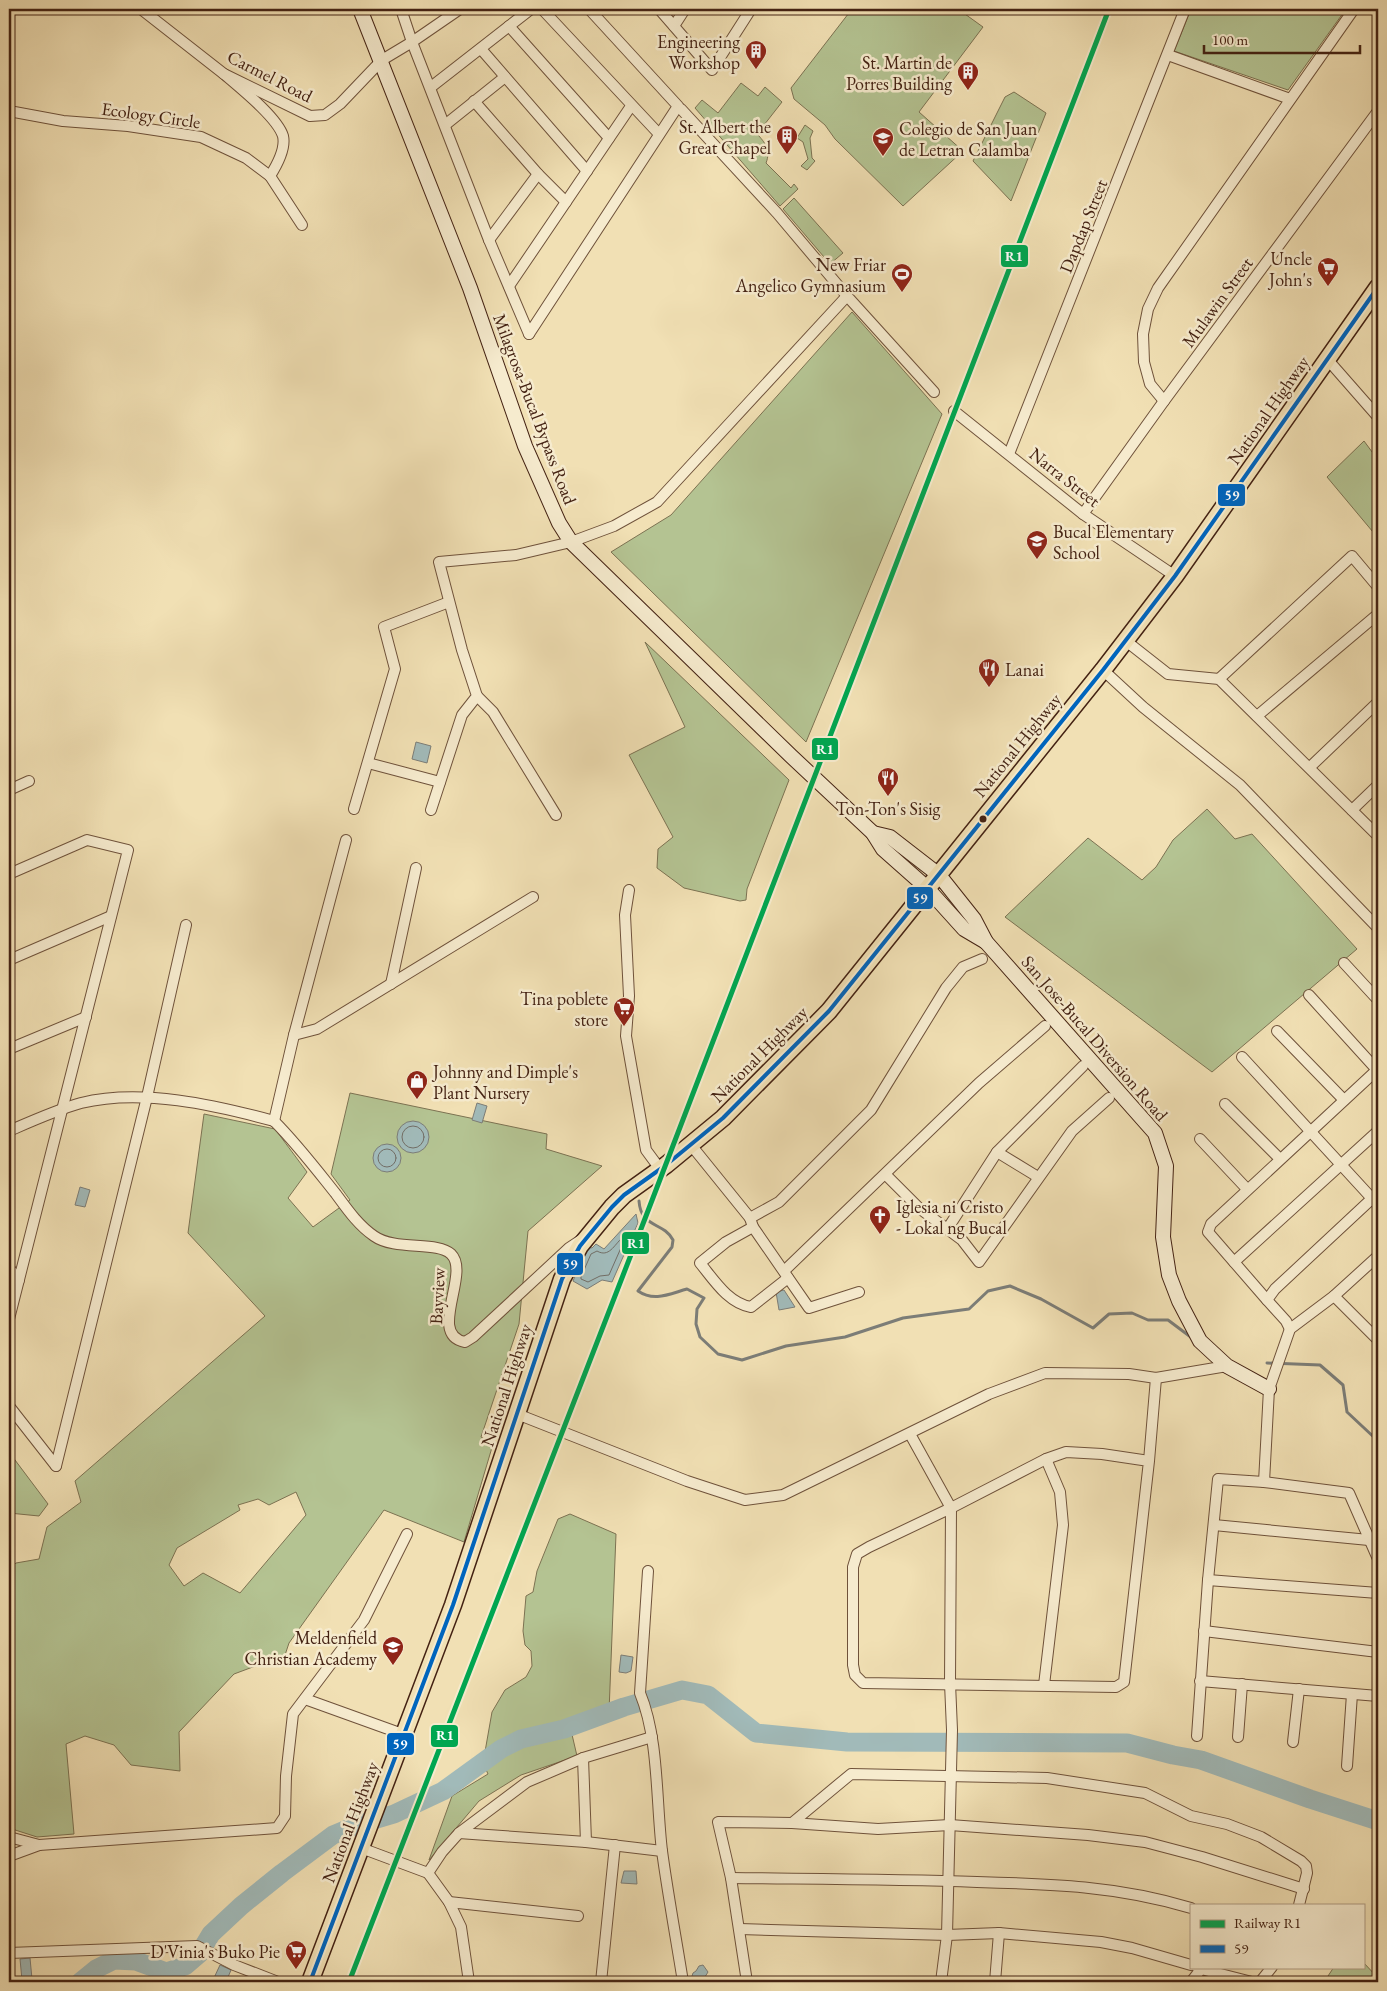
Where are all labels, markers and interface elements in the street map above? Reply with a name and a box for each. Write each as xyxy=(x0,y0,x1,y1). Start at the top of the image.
scale bar xyxy=(1204,22,1361,54)
place label: Engineering Workshop xyxy=(657,30,740,74)
text: 100 m xyxy=(1212,30,1249,49)
building icon: Engineering Workshop xyxy=(744,39,768,70)
street label: Carmel Road xyxy=(224,45,317,108)
place label: St. Martin de Porres Building xyxy=(846,51,952,95)
building icon: St. Martin de Porres Building xyxy=(956,60,980,91)
street label: Ecology Circle xyxy=(100,97,202,133)
place label: St. Albert the Great Chapel xyxy=(678,115,771,159)
place label: Colegio de San Juan de Letran Calamba xyxy=(899,117,1038,161)
building icon: St. Albert the Great Chapel xyxy=(775,124,799,155)
school or university icon: Colegio de San Juan de Letran Calamba xyxy=(871,126,895,157)
street label: Dapdap Street xyxy=(1054,176,1112,276)
line badge: R1 xyxy=(1000,244,1029,268)
text: R1 xyxy=(1005,247,1023,265)
place label: Uncle John's xyxy=(1267,247,1312,291)
street label: Mulawin Street xyxy=(1176,252,1258,352)
place label: New Friar Angelico Gymnasium xyxy=(735,253,886,297)
supermarket icon: Uncle John's xyxy=(1316,256,1340,287)
sports icon: New Friar Angelico Gymnasium xyxy=(890,262,914,293)
street label: Milagrosa-Bucal Bypass Road xyxy=(488,310,582,508)
street label: National Highway xyxy=(1222,351,1314,469)
street label: Narra Street xyxy=(1025,442,1105,512)
line badge: 59 xyxy=(1217,483,1246,507)
text: 59 xyxy=(1225,486,1240,504)
place label: Bucal Elementary School xyxy=(1053,520,1174,564)
school or university icon: Bucal Elementary School xyxy=(1025,529,1049,560)
restaurant icon: Lanai xyxy=(977,657,1001,688)
place label: Lanai xyxy=(1005,658,1044,681)
street label: National Highway xyxy=(968,688,1066,802)
line badge: R1 xyxy=(811,737,839,761)
text: R1 xyxy=(816,740,834,758)
restaurant icon: Ton-Ton's Sisig xyxy=(876,766,900,797)
place label: Ton-Ton's Sisig xyxy=(836,797,941,820)
unlabelled marker xyxy=(978,814,988,824)
line badge: 59 xyxy=(906,886,934,910)
text: 59 xyxy=(913,889,928,907)
street label: San Jose-Bucal Diversion Road xyxy=(1017,950,1174,1126)
place label: Tina poblete store xyxy=(520,987,608,1031)
supermarket icon: Tina poblete store xyxy=(612,996,636,1027)
street label: National Highway xyxy=(706,1001,812,1107)
place label: Johnny and Dimple's Plant Nursery xyxy=(431,1060,578,1104)
shop icon: Johnny and Dimple's Plant Nursery xyxy=(405,1069,429,1100)
place label: Iglesia ni Cristo - Lokal ng Bucal xyxy=(896,1195,1007,1239)
church icon: Iglesia ni Cristo - Lokal ng Bucal xyxy=(868,1204,892,1235)
line badge: R1 xyxy=(621,1231,650,1255)
text: R1 xyxy=(627,1234,645,1252)
line badge: 59 xyxy=(556,1252,584,1276)
text: 59 xyxy=(563,1255,578,1273)
street label: Bayview xyxy=(424,1266,450,1325)
street label: National Highway xyxy=(475,1321,537,1449)
place label: Meldenfield Christian Academy xyxy=(244,1626,378,1670)
school or university icon: Meldenfield Christian Academy xyxy=(381,1635,405,1666)
line badge: R1 xyxy=(430,1724,459,1748)
text: R1 xyxy=(436,1726,454,1744)
line badge: 59 xyxy=(386,1732,415,1756)
text: 59 xyxy=(393,1735,408,1753)
street label: National Highway xyxy=(316,1758,384,1886)
legend xyxy=(1190,1904,1364,1968)
text: Railway R1 xyxy=(1234,1913,1301,1932)
supermarket icon: D'Vinia's Buko Pie xyxy=(284,1939,308,1970)
text: 59 xyxy=(1234,1939,1248,1958)
place label: D'Vinia's Buko Pie xyxy=(150,1940,280,1963)

